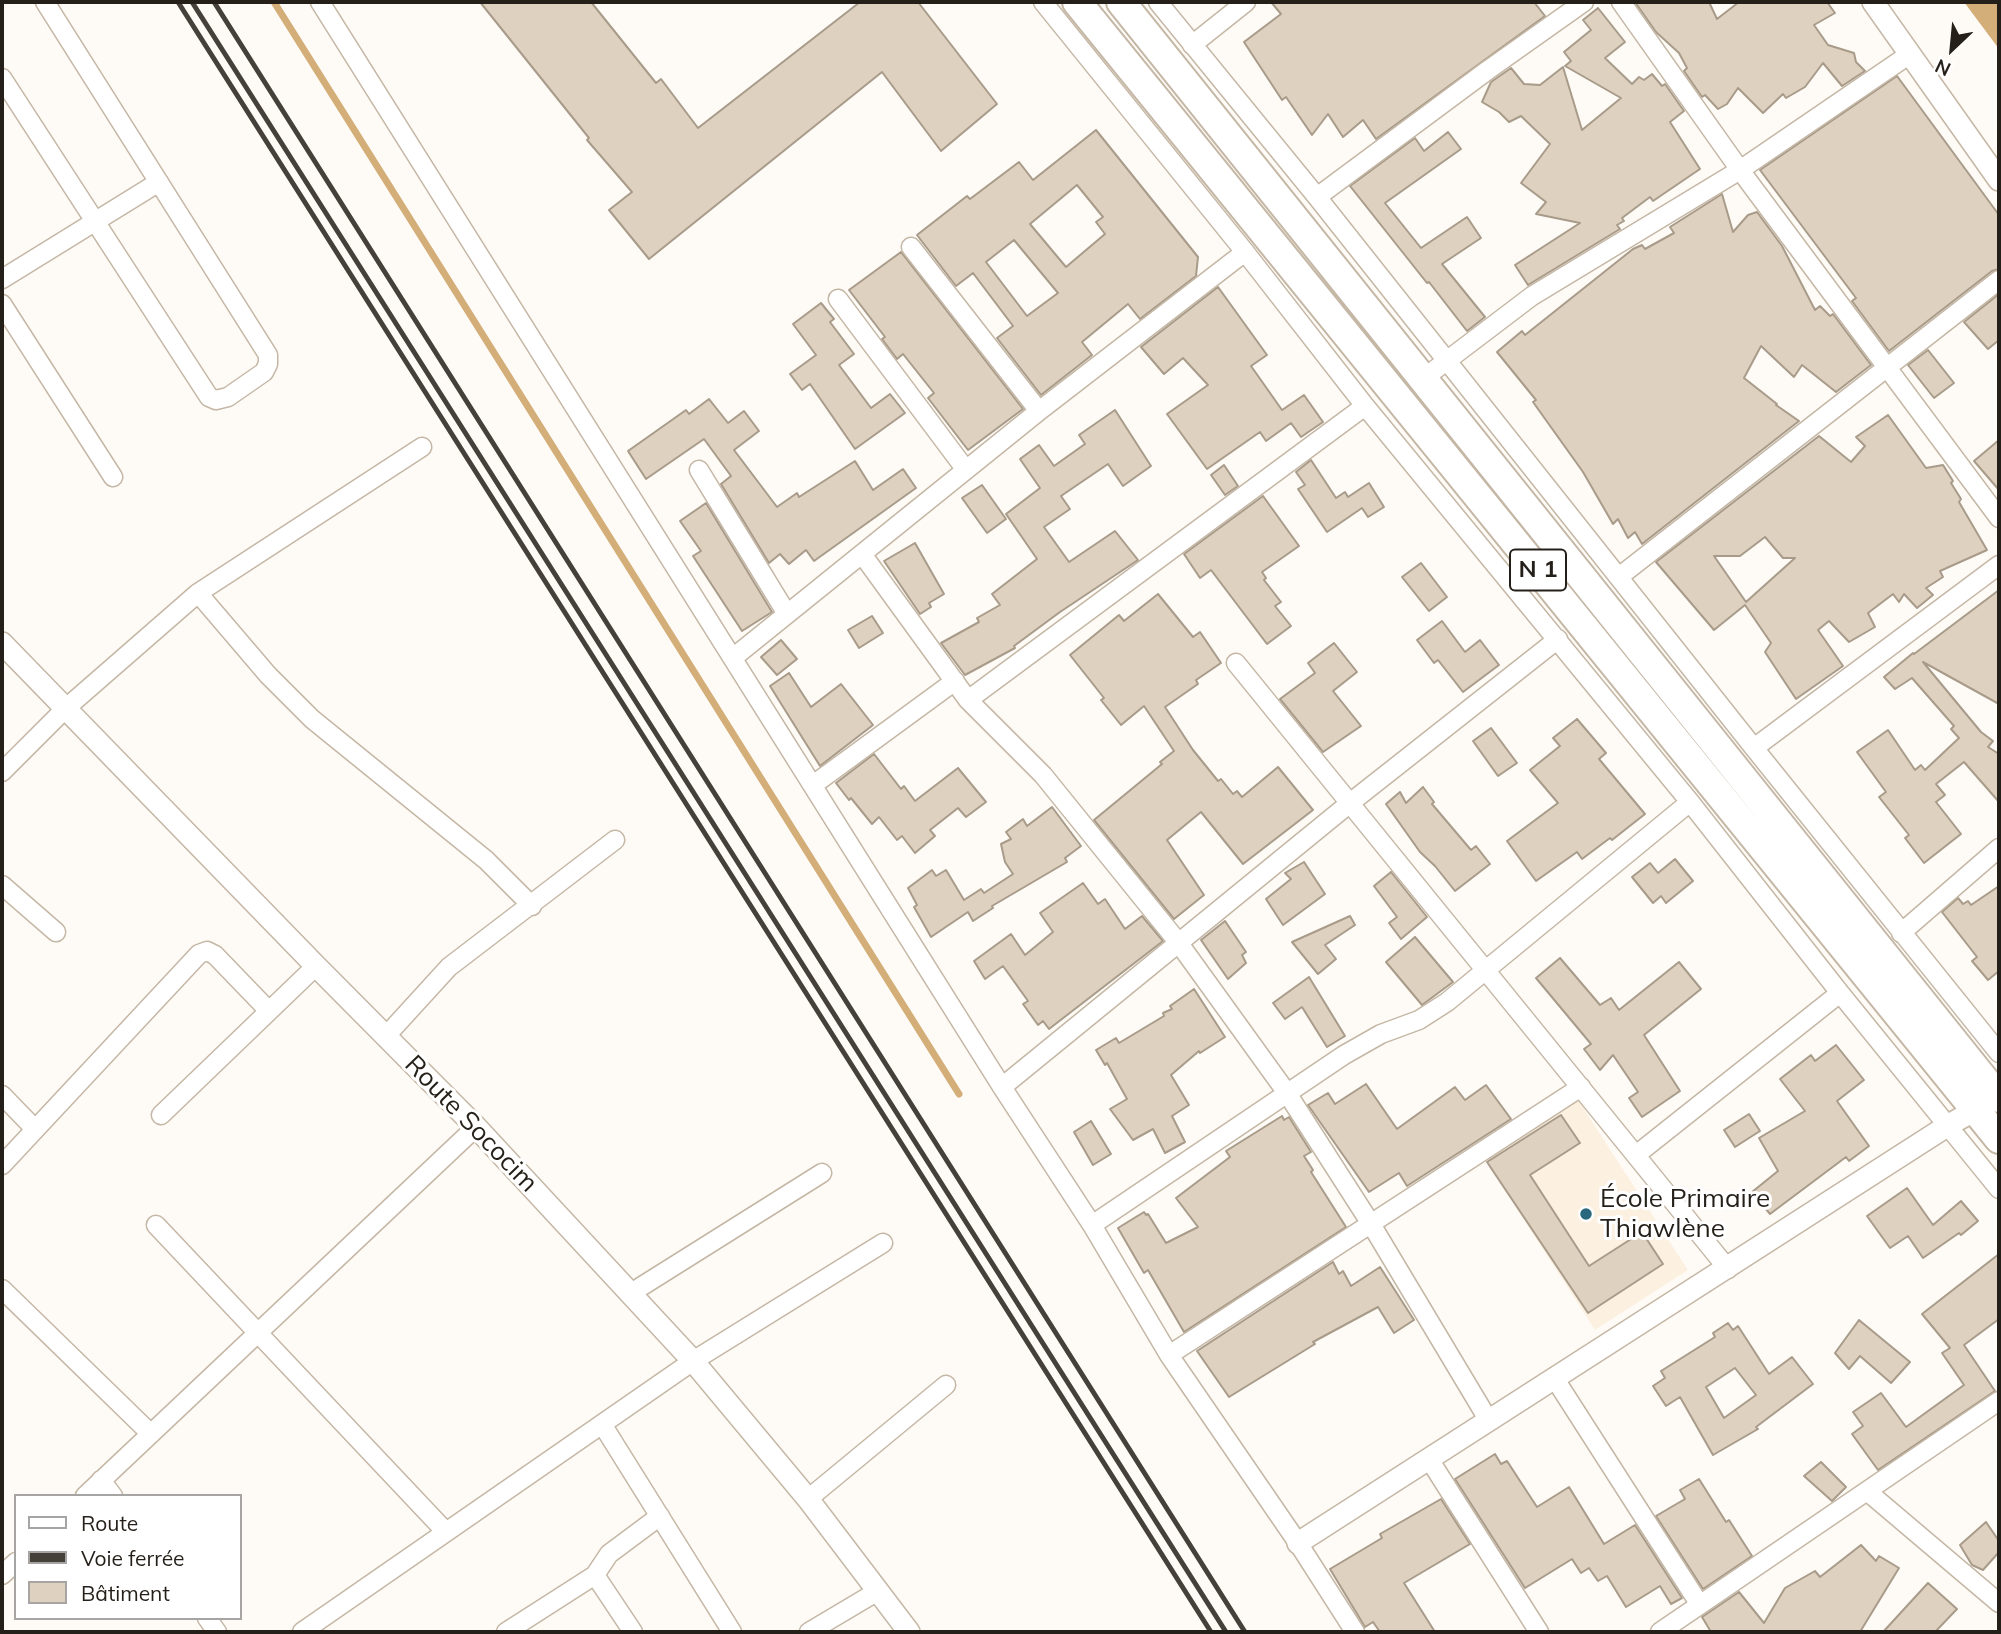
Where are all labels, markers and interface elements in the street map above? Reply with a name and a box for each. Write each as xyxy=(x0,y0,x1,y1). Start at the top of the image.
north arrow xyxy=(1917,14,1987,84)
text: N xyxy=(1931,54,1955,82)
road number: N 1 xyxy=(1510,550,1566,590)
street label: Route Sococim xyxy=(398,1049,544,1199)
place label: École Primaire Thiawlène xyxy=(1600,1183,1770,1244)
marker: École Primaire Thiawlène xyxy=(1578,1206,1594,1222)
legend xyxy=(14,1494,242,1620)
text: Route xyxy=(81,1510,138,1536)
text: Voie ferrée xyxy=(81,1545,185,1571)
text: Bâtiment xyxy=(81,1580,170,1606)

